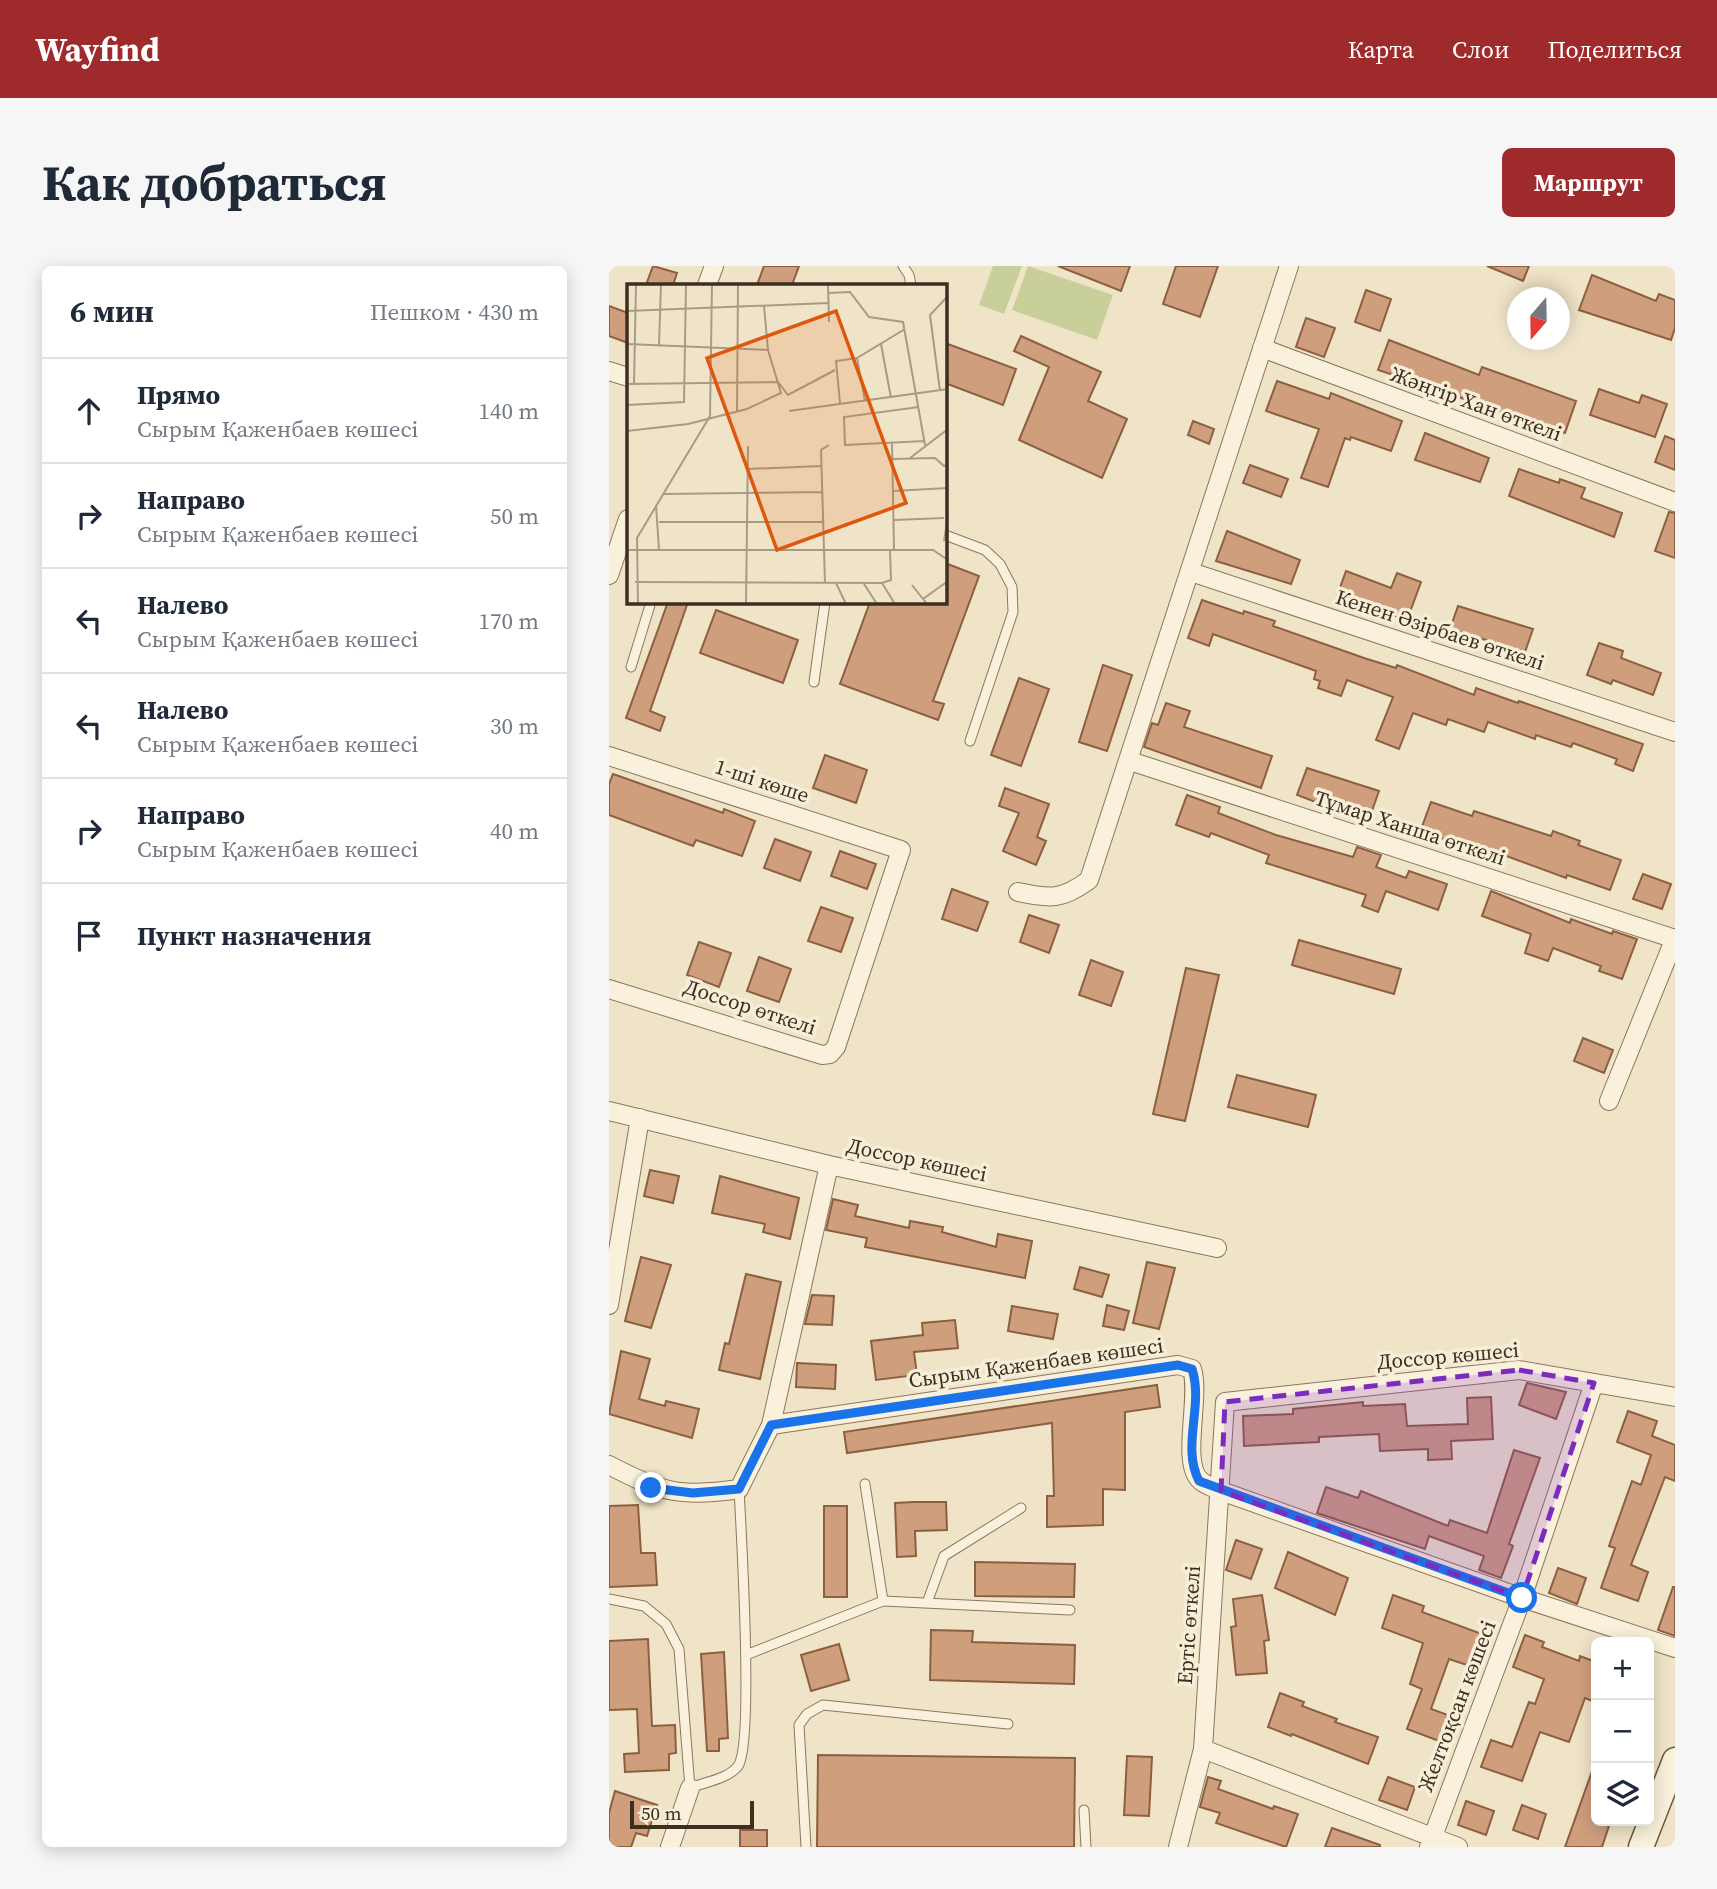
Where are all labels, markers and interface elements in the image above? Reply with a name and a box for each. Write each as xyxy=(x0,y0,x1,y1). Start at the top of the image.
text: Wayfind xyxy=(35,27,160,72)
text: Карта xyxy=(1348,33,1414,66)
text: Слои xyxy=(1452,33,1509,66)
text: Поделиться xyxy=(1547,33,1682,66)
button: Маршрут xyxy=(1502,148,1675,217)
text: Как добраться xyxy=(42,149,387,216)
inset map xyxy=(627,284,947,604)
north arrow xyxy=(1507,287,1570,350)
text: 6 мин xyxy=(70,291,154,332)
text: Пешком · 430 m xyxy=(370,296,539,328)
street label: Жәңгір Хан өткелі xyxy=(1386,359,1566,448)
text: Прямо xyxy=(137,377,220,413)
icon: ahead xyxy=(70,392,108,430)
text: 140 m xyxy=(478,395,539,427)
text: Сырым Қаженбаев көшесі xyxy=(137,413,418,445)
text: Направо xyxy=(137,482,245,518)
icon: right xyxy=(70,497,108,535)
text: 50 m xyxy=(490,500,539,532)
text: Сырым Қаженбаев көшесі xyxy=(137,518,418,550)
street label: Кенен Әзірбаев өткелі xyxy=(1332,582,1548,677)
text: Налево xyxy=(137,587,228,623)
icon: left xyxy=(70,602,108,640)
text: 170 m xyxy=(478,605,539,637)
text: Сырым Қаженбаев көшесі xyxy=(137,623,418,655)
text: Налево xyxy=(137,692,228,728)
icon: left xyxy=(70,707,108,745)
text: 30 m xyxy=(490,710,539,742)
text: Сырым Қаженбаев көшесі xyxy=(137,728,418,760)
street label: 1-ші көше xyxy=(711,752,813,809)
street label: Тұмар Ханша өткелі xyxy=(1311,783,1509,872)
text: Направо xyxy=(137,797,245,833)
icon: right xyxy=(70,812,108,850)
text: 40 m xyxy=(490,815,539,847)
text: Сырым Қаженбаев көшесі xyxy=(137,833,418,865)
icon: arrive xyxy=(70,917,108,955)
text: Пункт назначения xyxy=(137,918,371,954)
street label: Доссор өткелі xyxy=(680,972,820,1042)
street label: Доссор көшесі xyxy=(844,1131,990,1189)
street label: Сырым Қаженбаев көшесі xyxy=(907,1330,1165,1395)
street label: Доссор көшесі xyxy=(1376,1335,1520,1376)
route end xyxy=(635,1472,666,1503)
street label: Ертіс өткелі xyxy=(1170,1564,1207,1686)
route start xyxy=(1506,1582,1537,1613)
street label: Желтоқсан көшесі xyxy=(1410,1616,1503,1796)
map controls xyxy=(1591,1637,1654,1826)
button: + xyxy=(1591,1637,1654,1700)
button: − xyxy=(1591,1700,1654,1763)
button: layers xyxy=(1591,1763,1654,1826)
scale bar xyxy=(630,1798,754,1830)
text: 50 m xyxy=(641,1800,682,1826)

